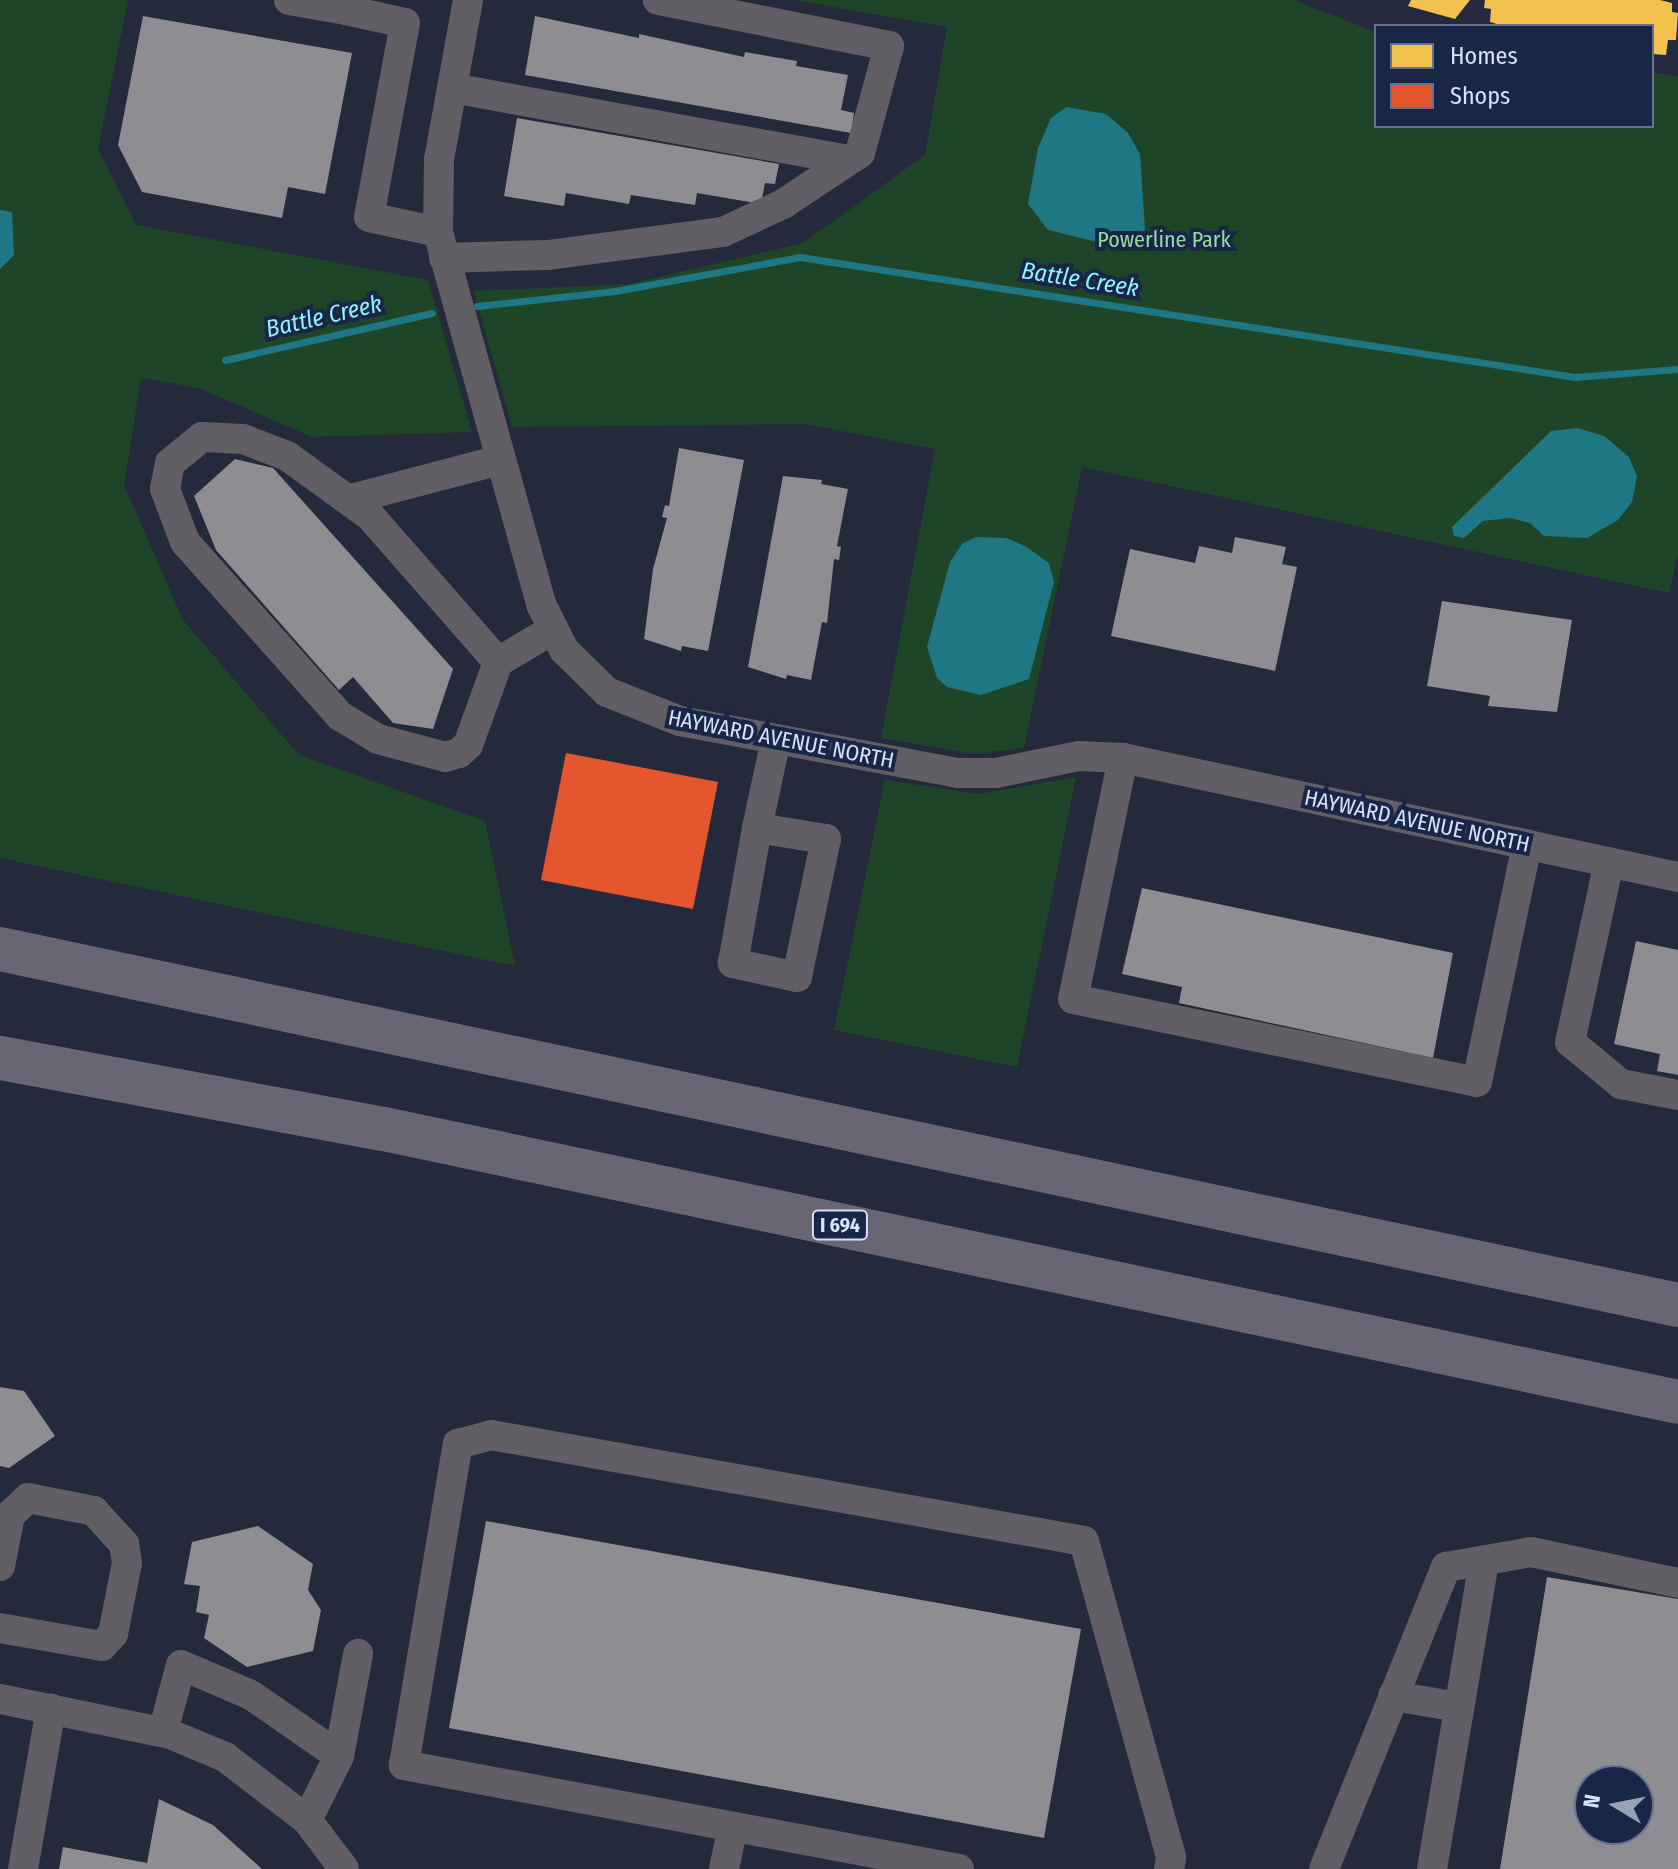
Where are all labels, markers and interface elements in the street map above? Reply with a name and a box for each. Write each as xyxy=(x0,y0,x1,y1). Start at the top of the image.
legend xyxy=(1374,24,1654,128)
text: Homes xyxy=(1450,42,1518,70)
text: Shops xyxy=(1450,82,1510,110)
park label: Powerline Park xyxy=(1097,227,1231,253)
water label: Battle Creek xyxy=(1019,257,1141,303)
water label: Battle Creek xyxy=(263,290,385,344)
street label: HAYWARD AVENUE NORTH xyxy=(666,704,896,774)
street label: HAYWARD AVENUE NORTH xyxy=(1302,784,1532,858)
road number: I 694 xyxy=(810,1209,870,1241)
north arrow xyxy=(1574,1765,1654,1845)
text: N xyxy=(1577,1792,1606,1810)

